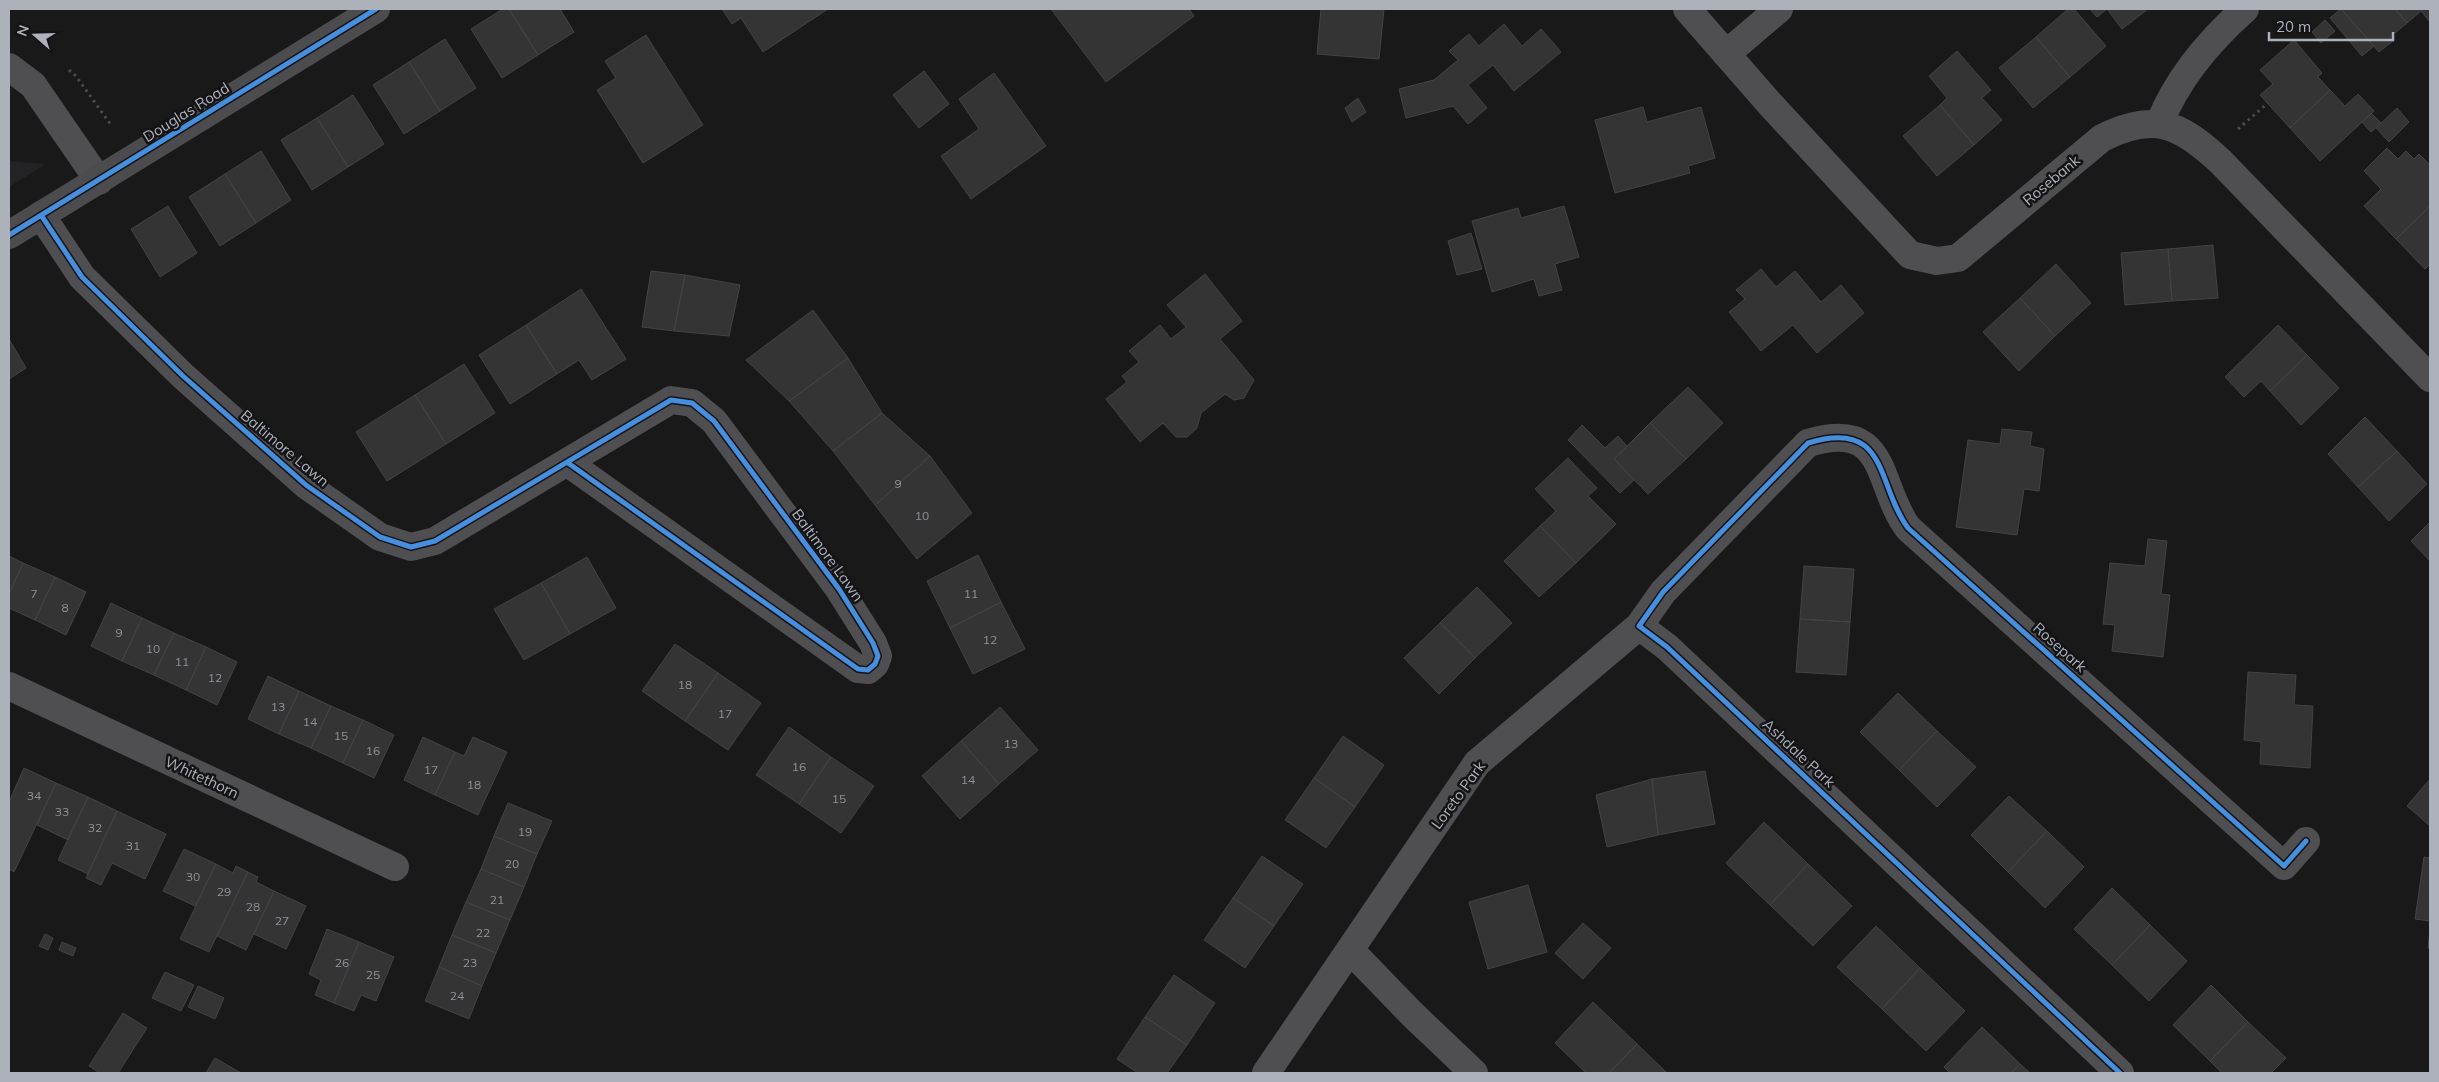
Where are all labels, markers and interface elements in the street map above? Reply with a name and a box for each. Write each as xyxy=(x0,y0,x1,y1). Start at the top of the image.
north arrow xyxy=(10,10,60,60)
scale bar xyxy=(2269,10,2393,42)
text: 20 m xyxy=(2276,17,2311,36)
text: N xyxy=(13,23,33,39)
street label: Douglas Road xyxy=(139,78,233,146)
street label: Rosebank xyxy=(2019,150,2084,209)
street label: Baltimore Lawn xyxy=(237,405,333,491)
house number: 9 xyxy=(894,476,902,491)
street label: Baltimore Lawn xyxy=(788,505,868,605)
house number: 10 xyxy=(915,508,929,523)
house number: 7 xyxy=(30,586,38,601)
house number: 11 xyxy=(964,586,978,601)
house number: 8 xyxy=(61,600,69,615)
street label: Rosepark xyxy=(2029,618,2091,676)
house number: 9 xyxy=(115,625,123,640)
house number: 12 xyxy=(983,632,997,647)
house number: 10 xyxy=(146,641,160,656)
house number: 11 xyxy=(175,654,189,669)
house number: 12 xyxy=(208,670,222,685)
house number: 18 xyxy=(678,677,692,692)
house number: 13 xyxy=(271,699,285,714)
house number: 17 xyxy=(718,706,732,721)
house number: 14 xyxy=(303,714,317,729)
street label: Ashdale Park xyxy=(1759,715,1839,792)
house number: 15 xyxy=(334,728,348,743)
house number: 13 xyxy=(1004,736,1018,751)
house number: 16 xyxy=(366,743,380,758)
street label: Whitethorn xyxy=(162,752,242,802)
street label: Loreto Park xyxy=(1427,757,1489,833)
house number: 16 xyxy=(792,759,806,774)
house number: 17 xyxy=(424,762,438,777)
house number: 14 xyxy=(961,772,975,787)
house number: 18 xyxy=(467,777,481,792)
house number: 34 xyxy=(27,788,41,803)
house number: 15 xyxy=(832,791,846,806)
house number: 33 xyxy=(55,804,69,819)
house number: 32 xyxy=(88,820,102,835)
house number: 19 xyxy=(518,824,532,839)
house number: 31 xyxy=(126,838,140,853)
house number: 20 xyxy=(505,856,519,871)
house number: 30 xyxy=(186,869,200,884)
house number: 29 xyxy=(217,884,231,899)
house number: 21 xyxy=(490,892,504,907)
house number: 28 xyxy=(246,899,260,914)
house number: 27 xyxy=(275,913,289,928)
house number: 22 xyxy=(476,925,490,940)
house number: 26 xyxy=(335,955,349,970)
house number: 23 xyxy=(463,955,477,970)
house number: 25 xyxy=(366,967,380,982)
house number: 24 xyxy=(450,988,464,1003)

